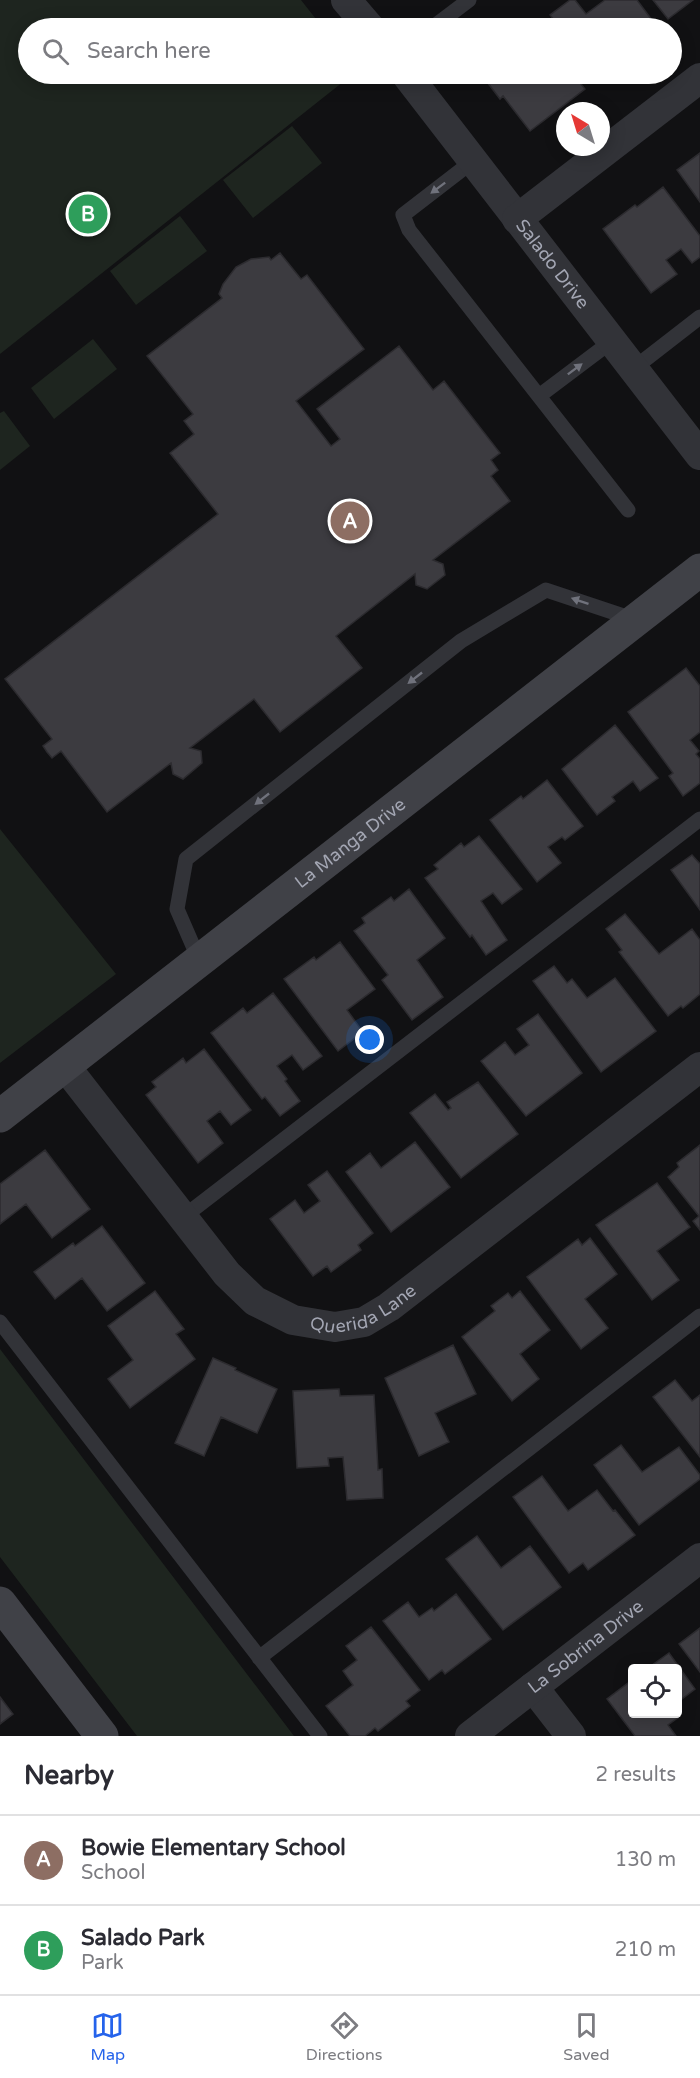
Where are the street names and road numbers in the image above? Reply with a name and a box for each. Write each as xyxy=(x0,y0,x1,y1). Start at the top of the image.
street label: Salado Drive xyxy=(511,215,594,313)
street label: La Manga Drive xyxy=(290,793,410,893)
street label: Querida Lane xyxy=(308,1279,420,1338)
street label: La Sobrina Drive xyxy=(523,1595,648,1698)

